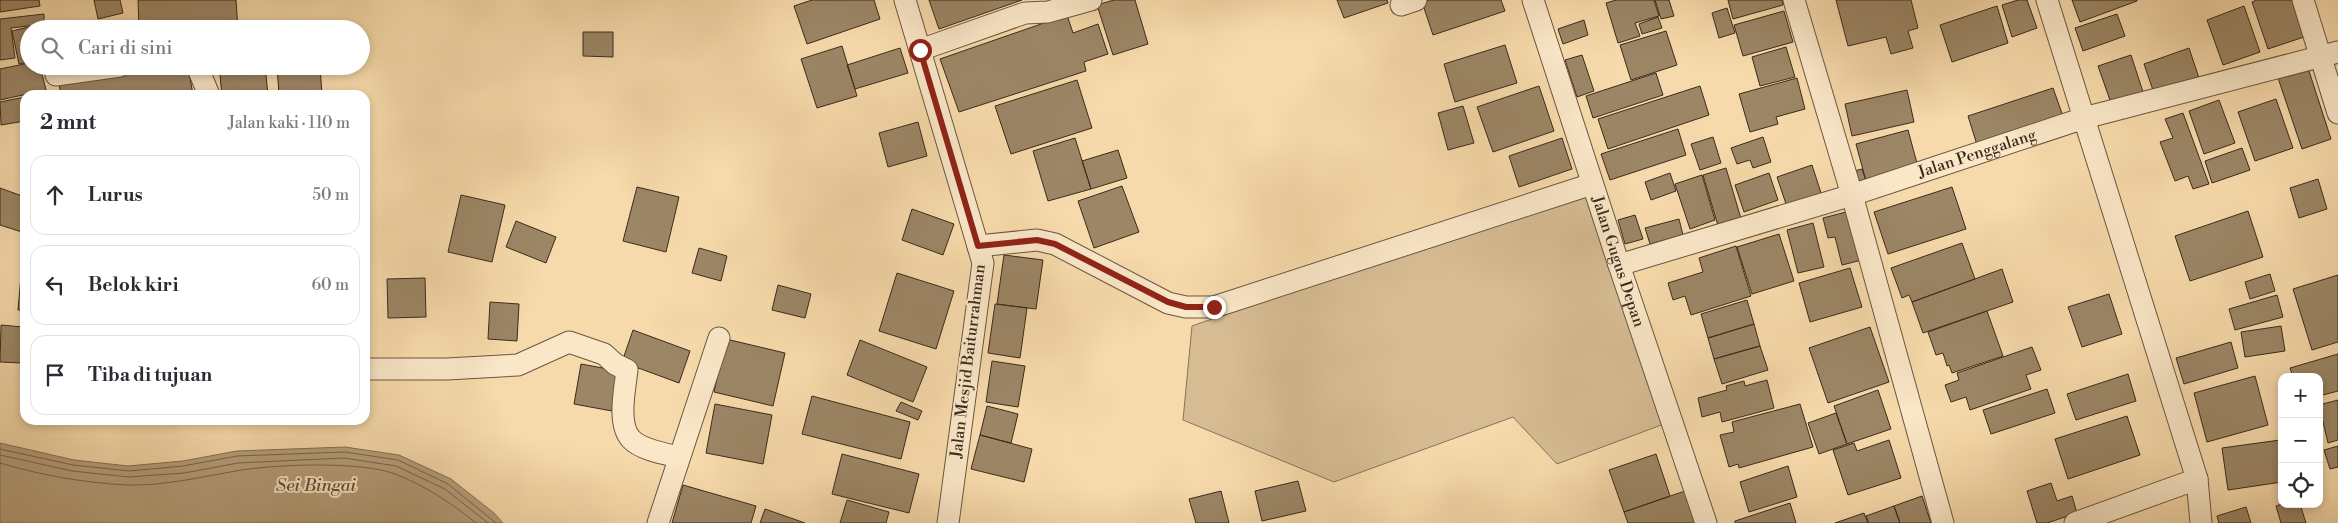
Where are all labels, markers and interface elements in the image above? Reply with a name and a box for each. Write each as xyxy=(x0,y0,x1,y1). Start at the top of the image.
search box xyxy=(20,20,370,75)
icon: search xyxy=(38,34,66,62)
text: Cari di sini xyxy=(78,36,173,60)
route start xyxy=(909,39,932,62)
text: 2 mnt xyxy=(40,110,96,136)
text: Jalan kaki · 110 m xyxy=(228,113,350,133)
street label: Jalan Penggalang xyxy=(1914,124,2039,183)
icon: ahead xyxy=(41,181,69,209)
text: Lurus xyxy=(88,183,143,207)
text: 50 m xyxy=(312,185,349,205)
street label: Jalan Gugus Depan xyxy=(1587,193,1649,330)
street label: Jalan Mesjid Baiturrahman xyxy=(946,262,990,460)
icon: left xyxy=(41,271,69,299)
text: Belok kiri xyxy=(88,273,178,297)
text: 60 m xyxy=(311,275,349,295)
route end xyxy=(1203,296,1226,319)
icon: arrive xyxy=(41,361,69,389)
text: Tiba di tujuan xyxy=(88,363,212,387)
map controls xyxy=(2278,373,2323,508)
button: + xyxy=(2278,373,2323,418)
button: − xyxy=(2278,418,2323,463)
button: locate xyxy=(2278,463,2323,508)
water label: Sei Bingai xyxy=(276,474,357,497)

